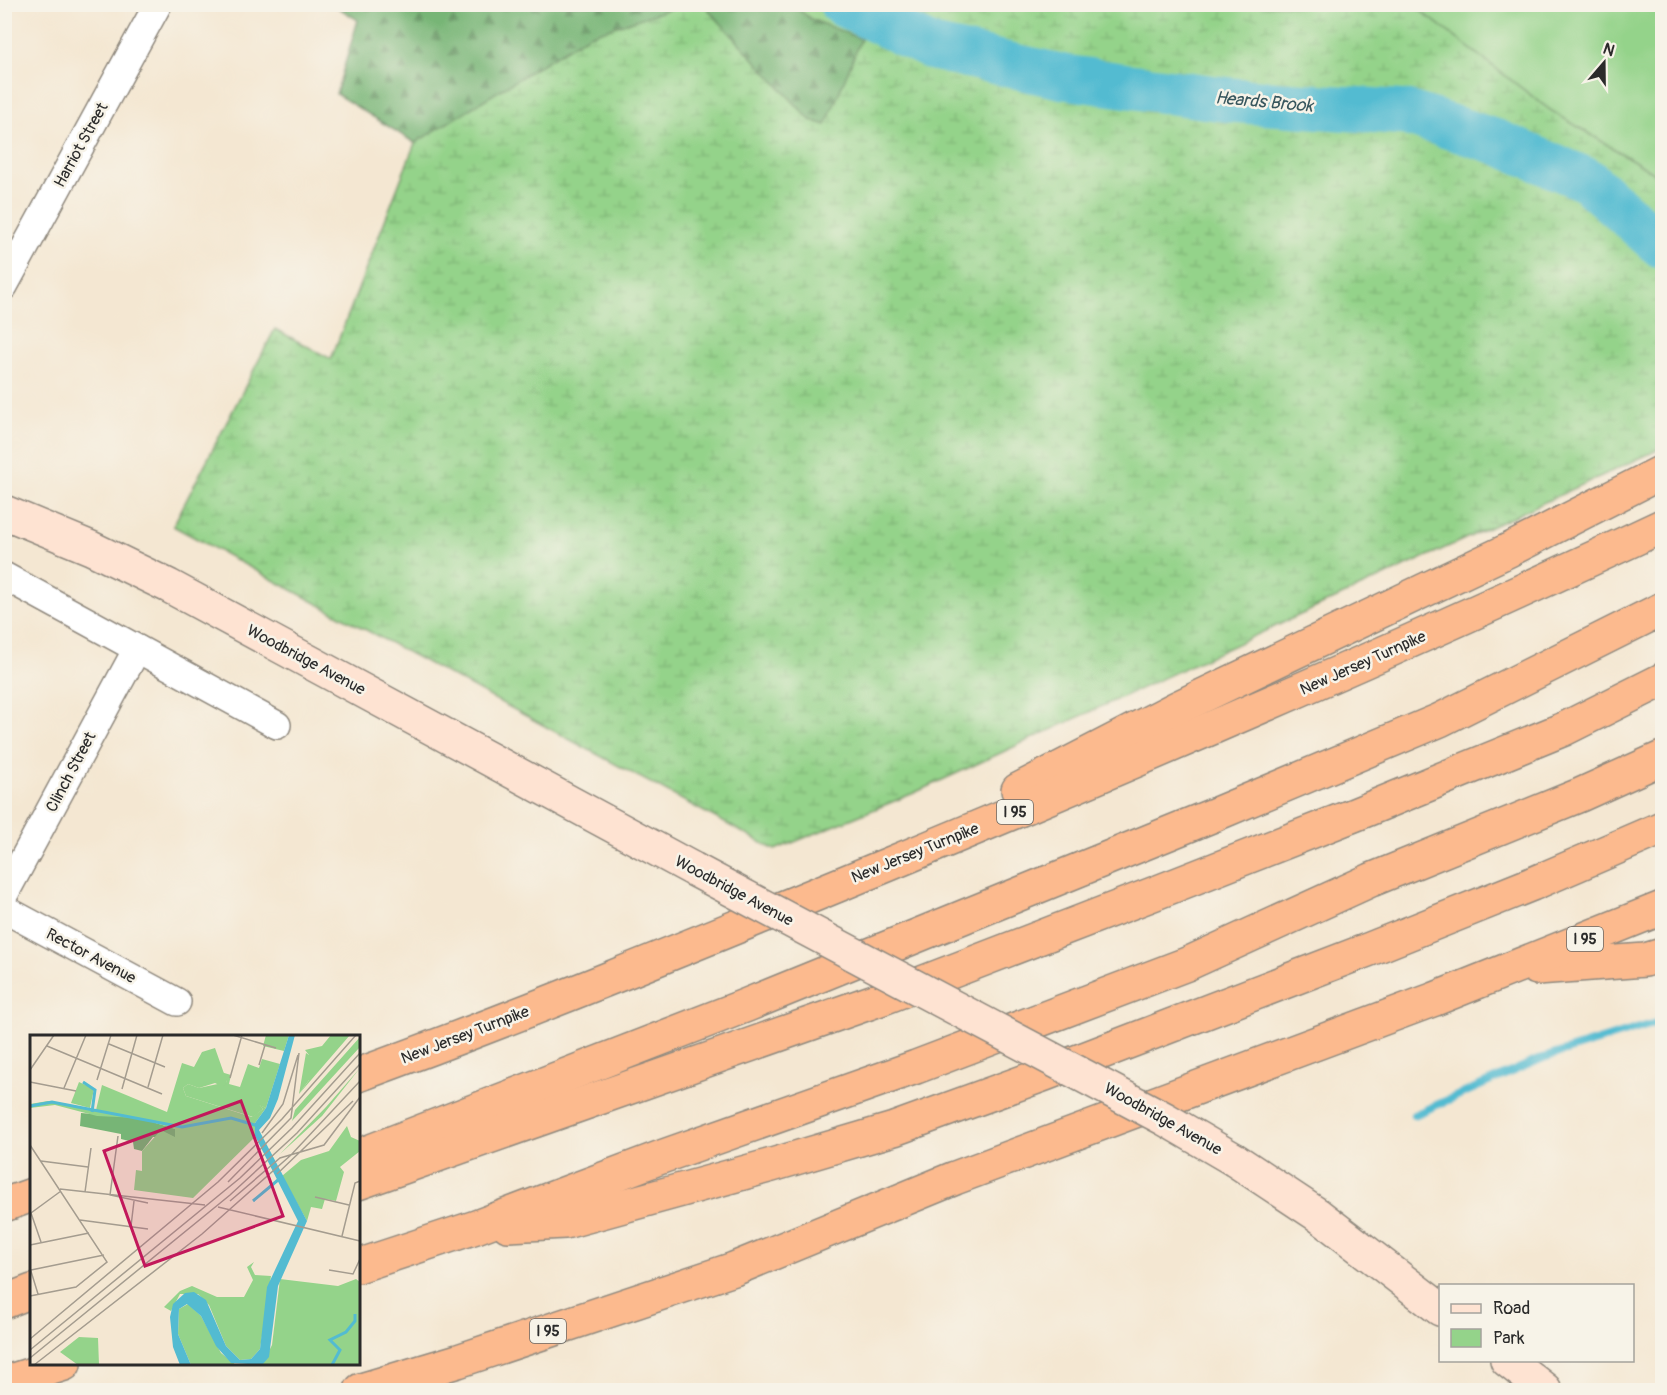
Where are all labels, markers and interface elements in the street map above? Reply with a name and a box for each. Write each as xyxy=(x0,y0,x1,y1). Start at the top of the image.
north arrow xyxy=(1574,33,1634,93)
text: N xyxy=(1600,39,1617,61)
water label: Heards Brook xyxy=(1214,86,1315,118)
street label: Harriot Street xyxy=(50,99,113,191)
street label: Woodbridge Avenue xyxy=(243,620,369,700)
street label: New Jersey Turnpike xyxy=(1297,626,1429,700)
street label: Clinch Street xyxy=(42,728,101,816)
road number: I 95 xyxy=(997,800,1033,824)
street label: New Jersey Turnpike xyxy=(848,818,982,888)
street label: Woodbridge Avenue xyxy=(671,851,797,931)
street label: Rector Avenue xyxy=(43,924,139,988)
road number: I 95 xyxy=(1567,927,1603,951)
street label: New Jersey Turnpike xyxy=(398,1001,532,1069)
inset map xyxy=(30,1035,360,1365)
street label: Woodbridge Avenue xyxy=(1101,1078,1225,1160)
legend xyxy=(1439,1284,1634,1362)
text: Road xyxy=(1493,1297,1530,1320)
road number: I 95 xyxy=(530,1319,566,1343)
text: Park xyxy=(1493,1327,1525,1350)

